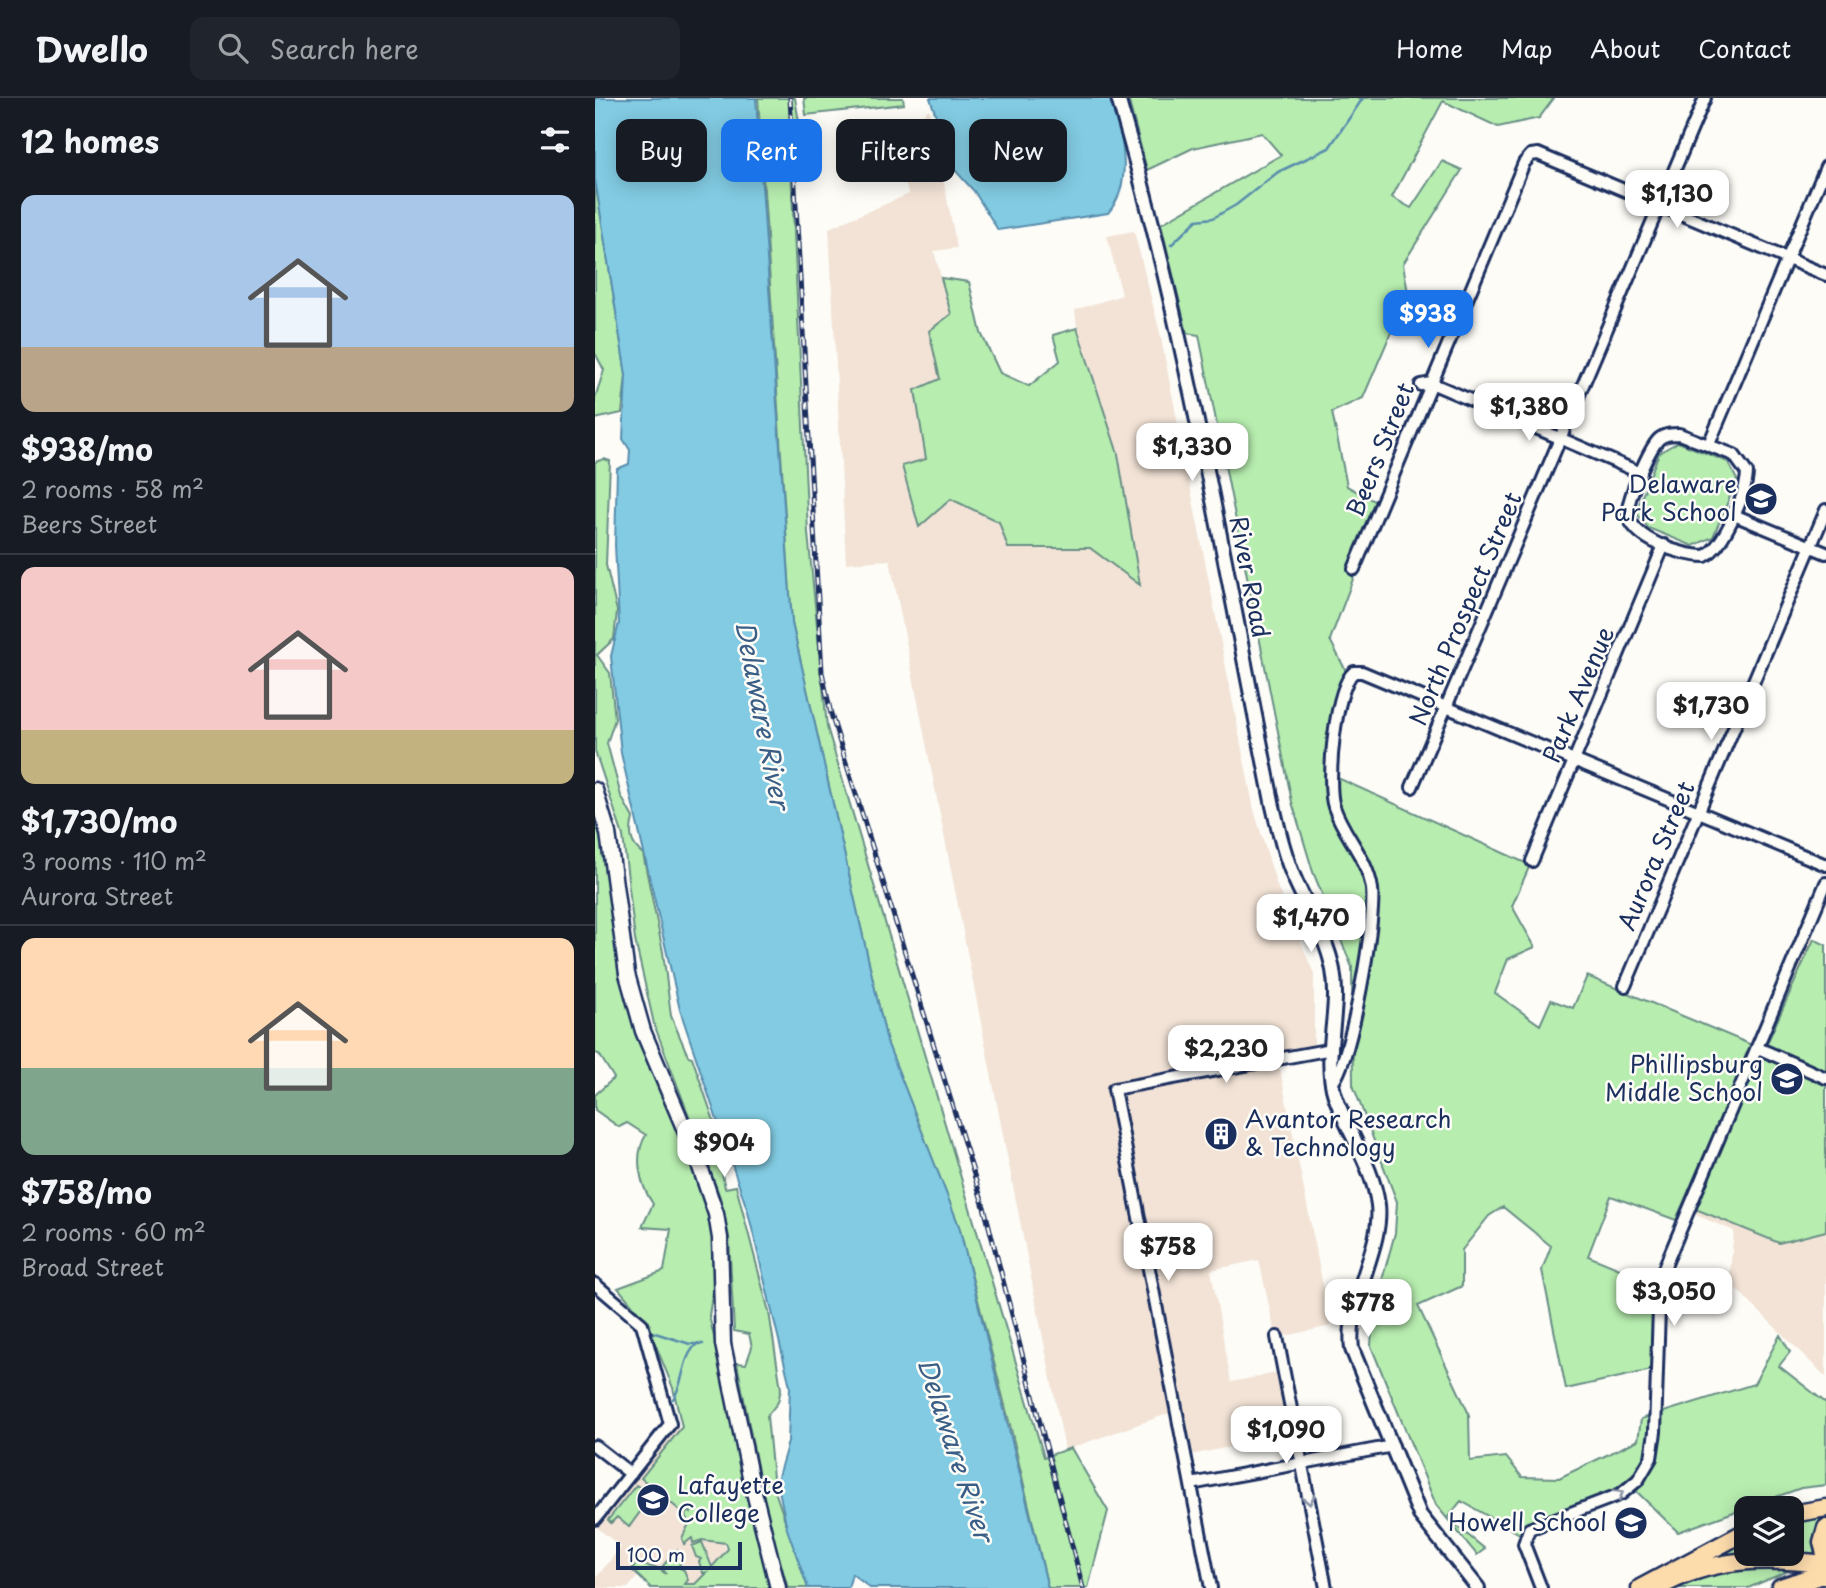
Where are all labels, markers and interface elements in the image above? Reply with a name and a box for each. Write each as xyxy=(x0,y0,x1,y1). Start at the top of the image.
search box xyxy=(190,17,680,80)
text: Dwello xyxy=(35,23,148,73)
icon: search xyxy=(214,29,252,67)
text: Search here xyxy=(270,29,419,68)
text: Home xyxy=(1396,30,1463,66)
text: Map xyxy=(1501,30,1552,66)
text: About xyxy=(1590,30,1660,66)
text: Contact xyxy=(1698,30,1791,66)
text: 12 homes xyxy=(21,118,159,163)
chip: Buy xyxy=(616,119,707,182)
chip: Rent xyxy=(721,119,822,182)
chip: Filters xyxy=(836,119,955,182)
chip: New xyxy=(969,119,1067,182)
icon: filters xyxy=(536,121,574,159)
pin: $1,130 xyxy=(1620,170,1734,230)
text: $1,130 xyxy=(1641,175,1713,210)
icon: home xyxy=(235,240,361,366)
pin: $938 xyxy=(1387,290,1469,350)
text: $938 xyxy=(1399,295,1457,330)
street label: Beers Street xyxy=(1336,377,1423,522)
pin: $1,380 xyxy=(1472,384,1586,443)
text: $1,380 xyxy=(1490,388,1568,423)
pin: $1,330 xyxy=(1135,424,1249,483)
text: $938/mo xyxy=(21,426,153,471)
text: $1,330 xyxy=(1152,428,1232,463)
place label: Delaware Park School xyxy=(1601,465,1737,529)
text: 2 rooms · 58 m² xyxy=(21,471,204,506)
school or university icon: Delaware Park School xyxy=(1742,480,1780,518)
street label: North Prospect Street xyxy=(1399,486,1530,731)
text: Beers Street xyxy=(21,506,157,541)
street label: River Road xyxy=(1221,512,1280,641)
icon: home xyxy=(235,612,361,738)
water label: Delaware River xyxy=(726,617,802,816)
street label: Park Avenue xyxy=(1532,621,1622,768)
pin: $1,730 xyxy=(1654,682,1768,742)
text: $1,730 xyxy=(1673,687,1749,722)
street label: Aurora Street xyxy=(1608,775,1703,935)
text: $1,730/mo xyxy=(21,798,177,843)
text: 3 rooms · 110 m² xyxy=(21,843,207,878)
text: Aurora Street xyxy=(21,878,173,913)
pin: $1,470 xyxy=(1254,894,1368,954)
text: $1,470 xyxy=(1273,899,1349,934)
icon: home xyxy=(235,983,361,1109)
pin: $2,230 xyxy=(1169,1026,1283,1085)
text: $2,230 xyxy=(1184,1030,1268,1065)
place label: Phillipsburg Middle School xyxy=(1605,1045,1763,1109)
school or university icon: Phillipsburg Middle School xyxy=(1768,1060,1806,1098)
place label: Avantor Research & Technology xyxy=(1245,1100,1451,1164)
building icon: Avantor Research & Technology xyxy=(1202,1115,1240,1153)
pin: $904 xyxy=(683,1119,765,1179)
text: $904 xyxy=(693,1124,755,1159)
text: $758/mo xyxy=(21,1169,152,1214)
text: 2 rooms · 60 m² xyxy=(21,1214,206,1249)
pin: $758 xyxy=(1127,1224,1209,1283)
text: $758 xyxy=(1140,1228,1196,1263)
text: Broad Street xyxy=(21,1249,164,1284)
pin: $3,050 xyxy=(1617,1268,1731,1328)
text: $3,050 xyxy=(1632,1273,1716,1308)
pin: $778 xyxy=(1327,1280,1409,1339)
text: $778 xyxy=(1341,1284,1395,1319)
water label: Delaware River xyxy=(908,1353,1006,1550)
pin: $1,090 xyxy=(1229,1406,1343,1466)
text: $1,090 xyxy=(1247,1411,1325,1446)
place label: Lafayette College xyxy=(677,1466,784,1530)
school or university icon: Lafayette College xyxy=(634,1481,672,1519)
one-way arrow xyxy=(1611,1489,1624,1502)
one-way arrow xyxy=(1301,1494,1316,1506)
map controls xyxy=(1734,1496,1804,1566)
button: layers xyxy=(1734,1496,1804,1566)
place label: Howell School xyxy=(1448,1503,1607,1539)
school or university icon: Howell School xyxy=(1612,1504,1650,1542)
scale bar xyxy=(616,1539,742,1571)
text: 100 m xyxy=(627,1540,685,1568)

